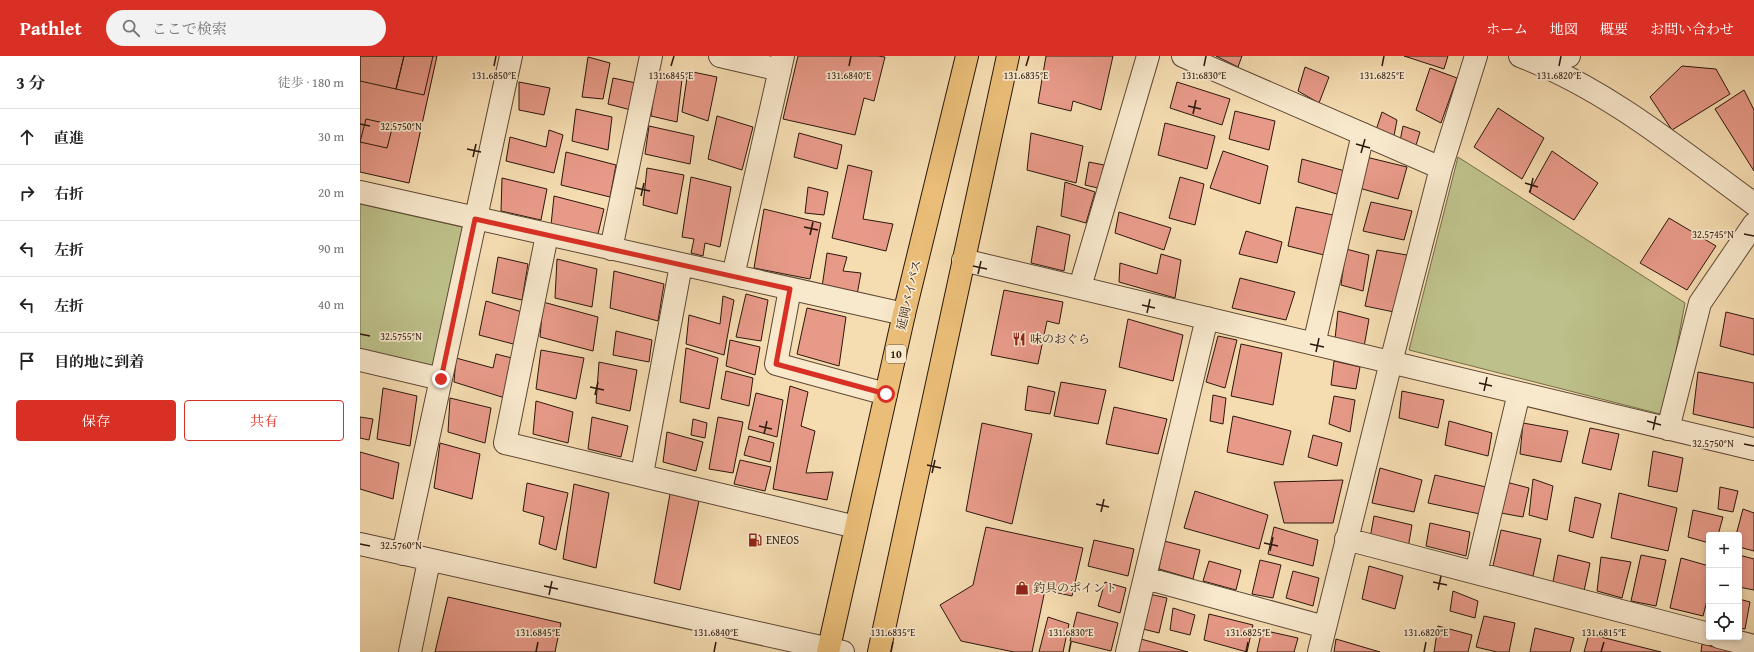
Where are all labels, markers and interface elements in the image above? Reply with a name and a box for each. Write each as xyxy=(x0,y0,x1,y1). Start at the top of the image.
search box xyxy=(106,10,386,46)
text: Pathlet xyxy=(20,14,82,42)
icon: search xyxy=(120,17,142,39)
text: ここで検索 xyxy=(152,18,227,39)
text: ホーム xyxy=(1486,19,1528,39)
text: 地図 xyxy=(1550,19,1578,39)
text: 概要 xyxy=(1600,19,1628,39)
text: お問い合わせ xyxy=(1650,19,1734,39)
text: 131.6850°E xyxy=(472,68,516,83)
text: 131.6845°E xyxy=(649,68,693,83)
text: 131.6840°E xyxy=(827,68,871,83)
text: 131.6835°E xyxy=(1004,68,1048,83)
text: 131.6830°E xyxy=(1182,68,1226,83)
text: 131.6825°E xyxy=(1360,68,1404,83)
text: 131.6820°E xyxy=(1537,68,1581,83)
text: 3 分 xyxy=(16,70,46,95)
text: 徒歩 · 180 m xyxy=(278,73,344,92)
text: 32.5750°N xyxy=(380,119,422,134)
icon: ahead xyxy=(16,126,38,148)
text: 直進 xyxy=(54,127,84,148)
text: 30 m xyxy=(318,127,344,146)
icon: right xyxy=(16,182,38,204)
text: 右折 xyxy=(54,183,84,204)
text: 20 m xyxy=(318,183,344,202)
text: 32.5745°N xyxy=(1692,227,1734,242)
icon: left xyxy=(16,238,38,260)
text: 左折 xyxy=(54,239,84,260)
text: 90 m xyxy=(318,239,344,258)
street label: 延岡バイパス xyxy=(892,258,925,332)
icon: left xyxy=(16,294,38,316)
text: 左折 xyxy=(54,295,84,316)
text: 40 m xyxy=(318,295,344,314)
text: 32.5755°N xyxy=(380,329,422,344)
place label: 味のおぐら xyxy=(1030,330,1090,347)
restaurant icon: 味のおぐら xyxy=(1011,331,1027,347)
road number: 10 xyxy=(886,345,906,363)
icon: arrive xyxy=(16,350,38,372)
text: 目的地に到着 xyxy=(54,351,144,372)
route end xyxy=(432,370,450,388)
route start xyxy=(877,385,895,403)
button: 保存 xyxy=(16,400,176,441)
button: 共有 xyxy=(184,400,344,441)
text: 32.5750°N xyxy=(1692,436,1734,451)
place label: ENEOS xyxy=(766,531,799,548)
fuel station icon: ENEOS xyxy=(747,532,763,548)
map controls xyxy=(1706,532,1742,640)
button: + xyxy=(1706,532,1742,568)
text: 32.5760°N xyxy=(380,538,422,553)
button: − xyxy=(1706,568,1742,604)
place label: 釣具のポイント xyxy=(1033,579,1117,596)
shop icon: 釣具のポイント xyxy=(1014,580,1030,596)
button: locate xyxy=(1706,604,1742,640)
text: 131.6845°E xyxy=(516,625,560,640)
text: 131.6840°E xyxy=(694,625,738,640)
text: 131.6835°E xyxy=(871,625,915,640)
text: 131.6830°E xyxy=(1049,625,1093,640)
text: 131.6825°E xyxy=(1226,625,1270,640)
text: 131.6820°E xyxy=(1404,625,1448,640)
text: 131.6815°E xyxy=(1582,625,1626,640)

